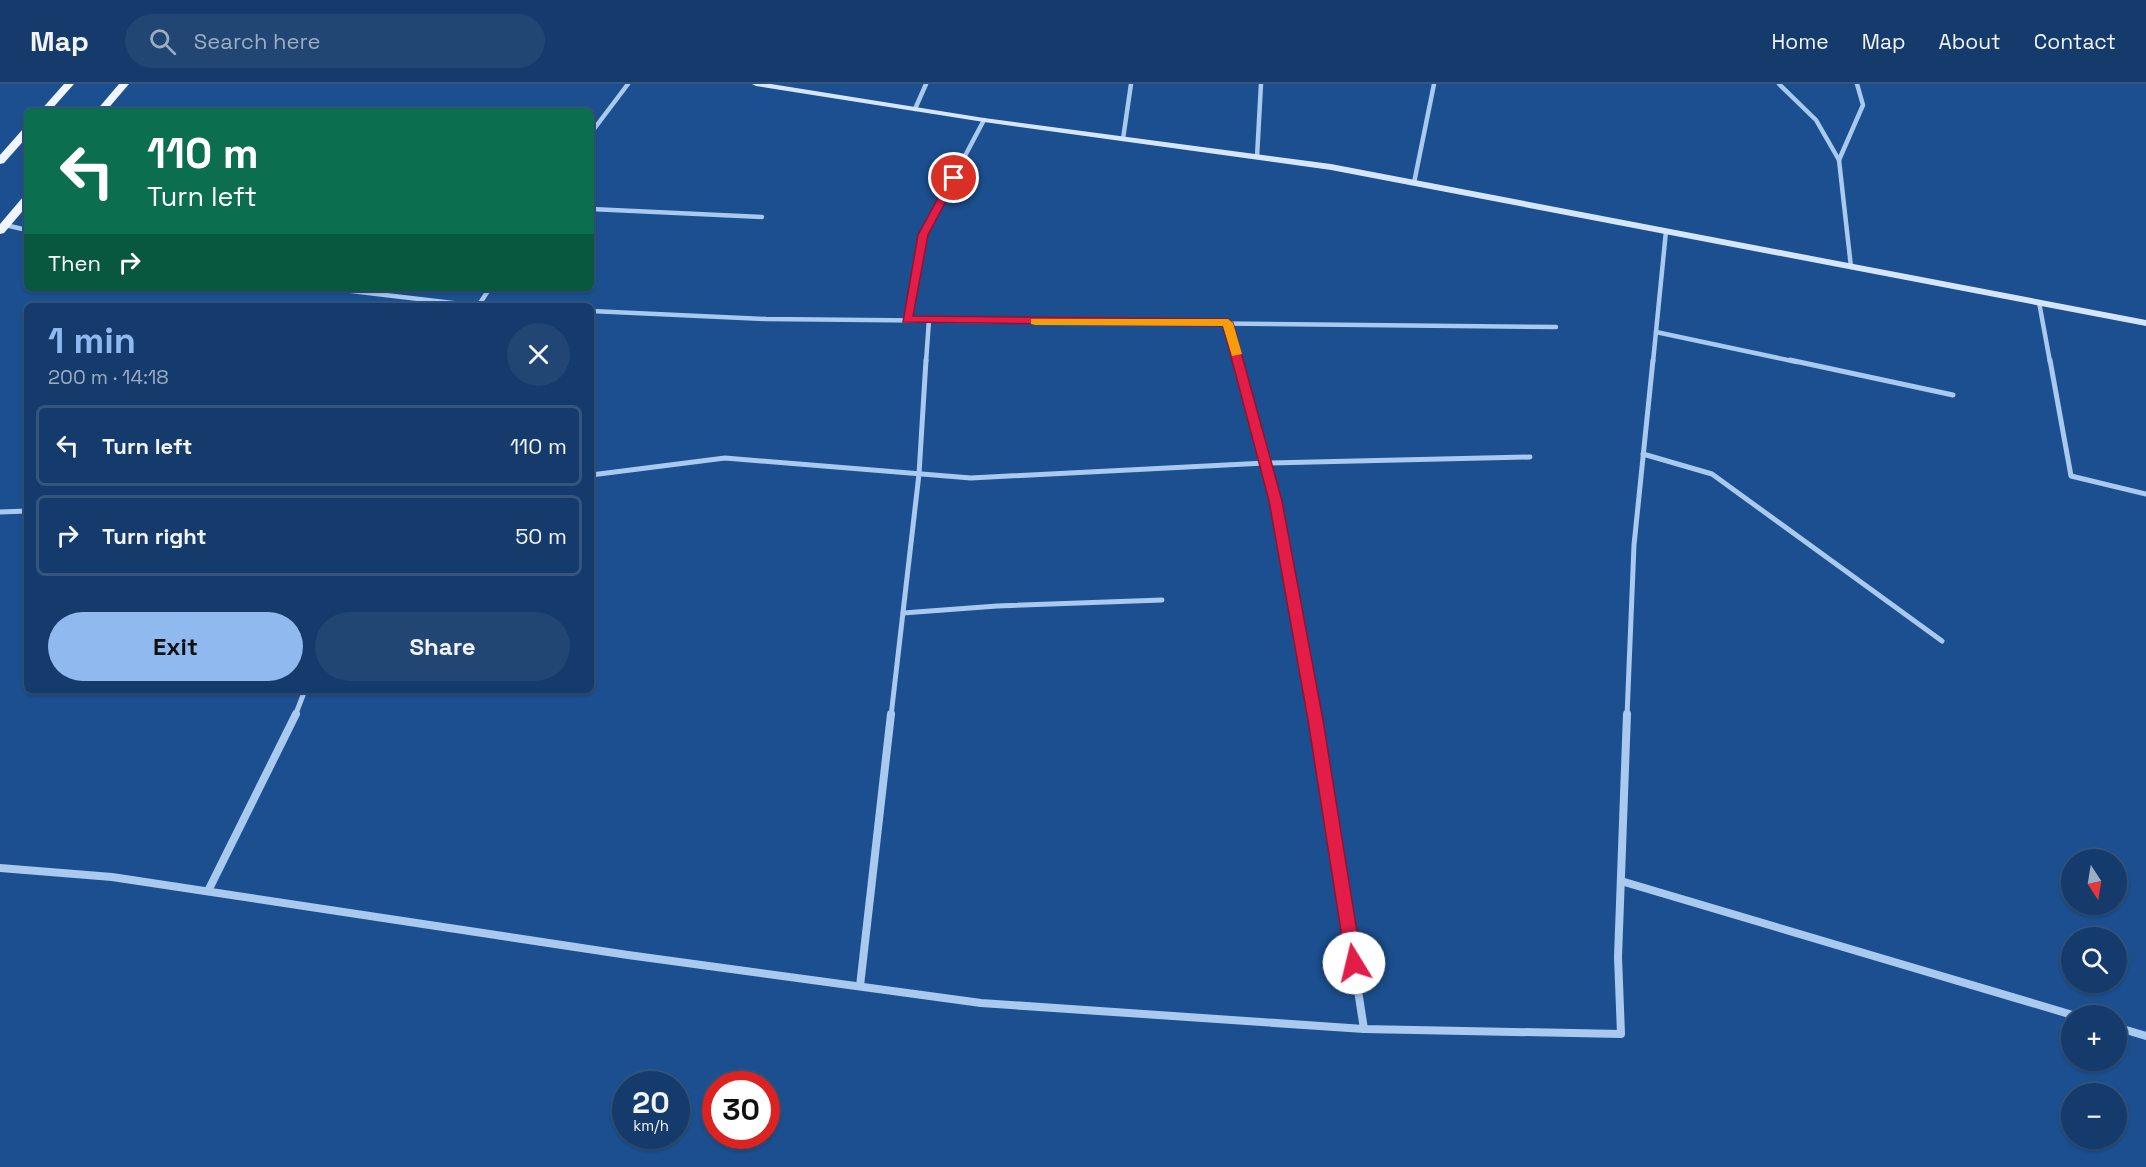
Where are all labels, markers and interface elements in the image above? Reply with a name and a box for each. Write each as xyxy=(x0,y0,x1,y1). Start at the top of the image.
search box xyxy=(125,14,545,68)
text: Map xyxy=(30,23,89,59)
icon: search xyxy=(146,25,179,58)
text: Search here xyxy=(194,27,321,55)
text: Home xyxy=(1771,28,1829,55)
text: Map xyxy=(1862,28,1906,55)
text: About xyxy=(1939,28,2001,55)
text: Contact xyxy=(2034,28,2116,55)
text: 110 m xyxy=(147,127,259,180)
icon: left xyxy=(48,132,126,210)
pin xyxy=(928,152,979,203)
icon: arrive xyxy=(937,161,970,194)
text: Turn left xyxy=(147,179,257,214)
icon: right xyxy=(113,246,146,279)
text: Then xyxy=(48,249,101,277)
text: 1 min xyxy=(48,318,136,364)
button: close xyxy=(507,323,570,386)
text: 200 m · 14:18 xyxy=(48,364,169,390)
icon: left xyxy=(51,429,84,462)
text: Turn left xyxy=(102,432,192,460)
text: 110 m xyxy=(510,432,567,460)
icon: right xyxy=(51,519,84,552)
text: Turn right xyxy=(102,522,207,550)
text: 50 m xyxy=(515,522,567,550)
button: Exit xyxy=(48,612,303,681)
button: Share xyxy=(315,612,570,681)
north arrow xyxy=(2061,849,2127,915)
map controls xyxy=(2061,849,2127,1149)
button: search xyxy=(2061,927,2127,993)
position arrow xyxy=(1322,931,1386,995)
button: + xyxy=(2061,1005,2127,1071)
speed limit sign: 30 xyxy=(702,1071,780,1149)
text: 20 xyxy=(632,1083,670,1122)
button: − xyxy=(2061,1083,2127,1149)
text: km/h xyxy=(633,1116,669,1135)

